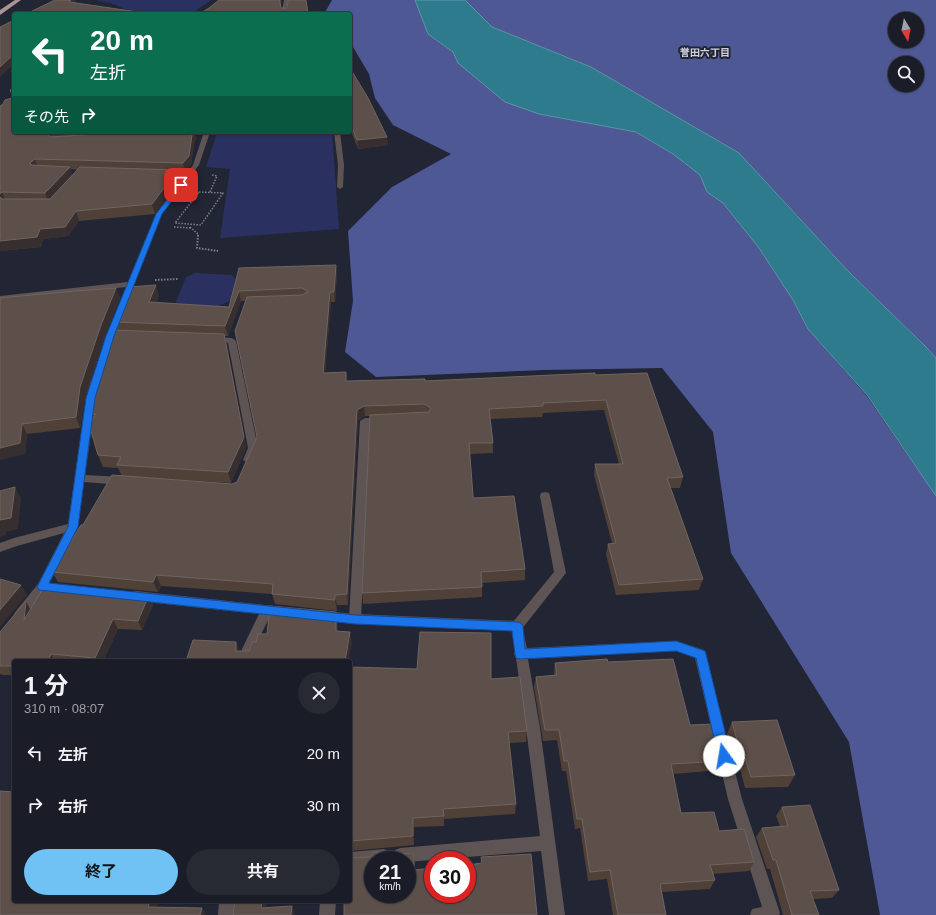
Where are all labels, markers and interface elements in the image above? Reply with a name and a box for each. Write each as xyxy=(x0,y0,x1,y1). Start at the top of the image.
north arrow xyxy=(888,12,924,48)
map controls xyxy=(888,12,924,92)
text: 20 m xyxy=(90,25,154,56)
icon: left xyxy=(24,28,76,80)
district label: 誉田六丁目 xyxy=(680,47,730,58)
button: search xyxy=(888,56,924,92)
text: 左折 xyxy=(90,63,126,83)
icon: right xyxy=(77,104,99,126)
text: その先 xyxy=(24,108,69,125)
pin xyxy=(164,168,198,202)
icon: arrive xyxy=(170,174,192,196)
text: 1 分 xyxy=(24,672,68,699)
button: close xyxy=(298,672,340,714)
text: 310 m · 08:07 xyxy=(24,701,104,716)
position arrow xyxy=(703,735,745,777)
icon: left xyxy=(24,742,46,764)
text: 20 m xyxy=(307,745,340,762)
text: 左折 xyxy=(58,746,88,763)
icon: right xyxy=(24,794,46,816)
text: 30 m xyxy=(307,797,340,814)
text: 右折 xyxy=(58,798,88,815)
button: 終了 xyxy=(24,849,178,895)
button: 共有 xyxy=(186,849,340,895)
speed limit sign: 30 xyxy=(424,851,476,903)
text: 21 xyxy=(379,861,401,883)
text: km/h xyxy=(379,881,401,892)

